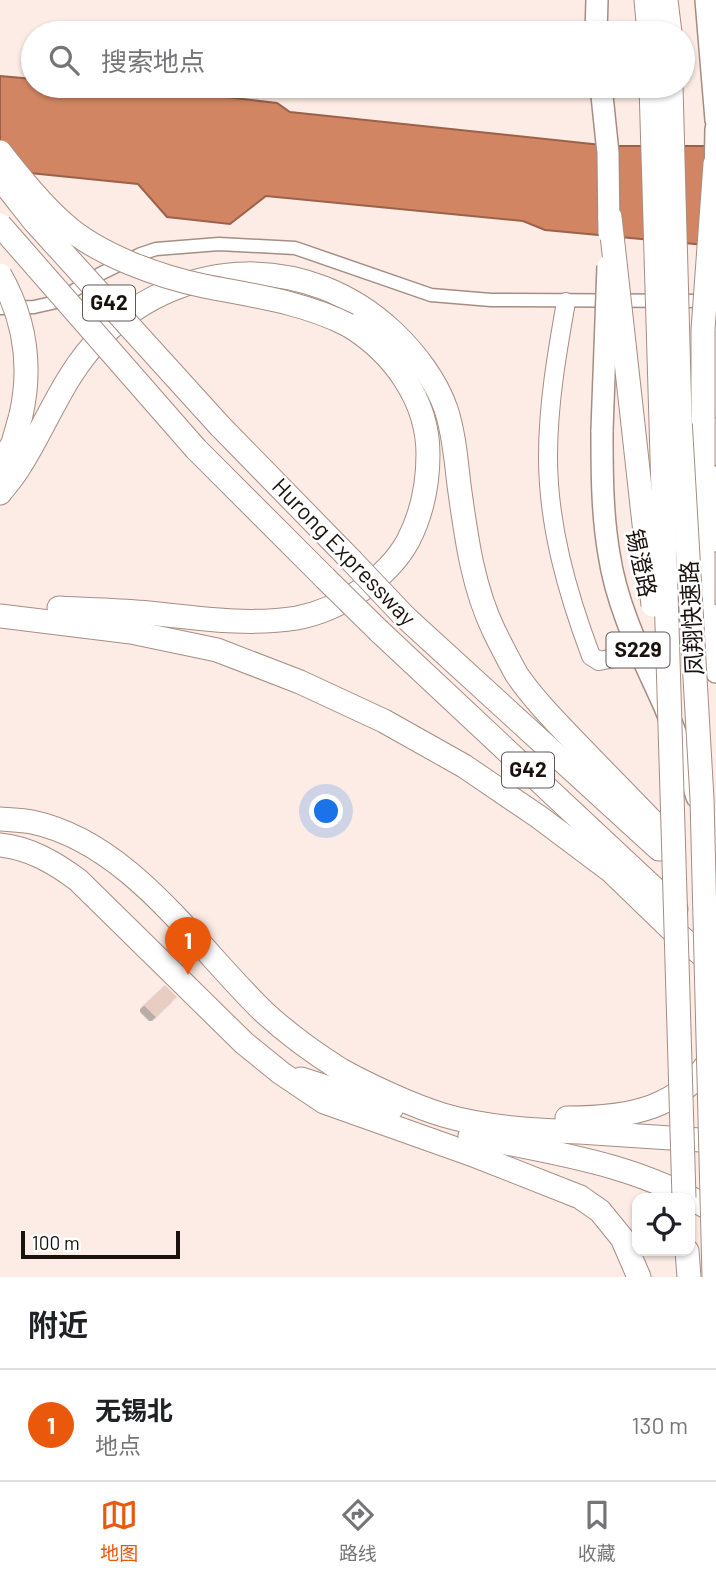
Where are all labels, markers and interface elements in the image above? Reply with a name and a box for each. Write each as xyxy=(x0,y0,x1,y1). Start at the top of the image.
search box xyxy=(21,21,695,98)
icon: search xyxy=(45,41,83,79)
text: 搜索地点 xyxy=(101,45,205,76)
road number: G42 xyxy=(83,286,135,320)
street label: Hurong Expressway xyxy=(267,471,423,631)
street label: 锡澄路 xyxy=(621,526,663,599)
street label: 凤翔快速路 xyxy=(674,560,708,676)
road number: S229 xyxy=(606,632,670,668)
road number: G42 xyxy=(502,752,554,788)
your location xyxy=(309,794,343,828)
pin: 1 xyxy=(165,917,211,975)
map controls xyxy=(632,1193,695,1256)
button: locate xyxy=(632,1193,695,1256)
scale bar xyxy=(21,1228,180,1260)
text: 100 m xyxy=(32,1231,80,1254)
text: 附近 xyxy=(28,1306,88,1342)
text: 无锡北 xyxy=(95,1394,173,1425)
text: 1 xyxy=(47,1411,55,1439)
text: 130 m xyxy=(631,1411,688,1439)
text: 地点 xyxy=(95,1431,141,1459)
tab: 地图 xyxy=(100,1496,138,1565)
tab: 路线 xyxy=(339,1496,377,1565)
tab: 收藏 xyxy=(578,1496,616,1565)

